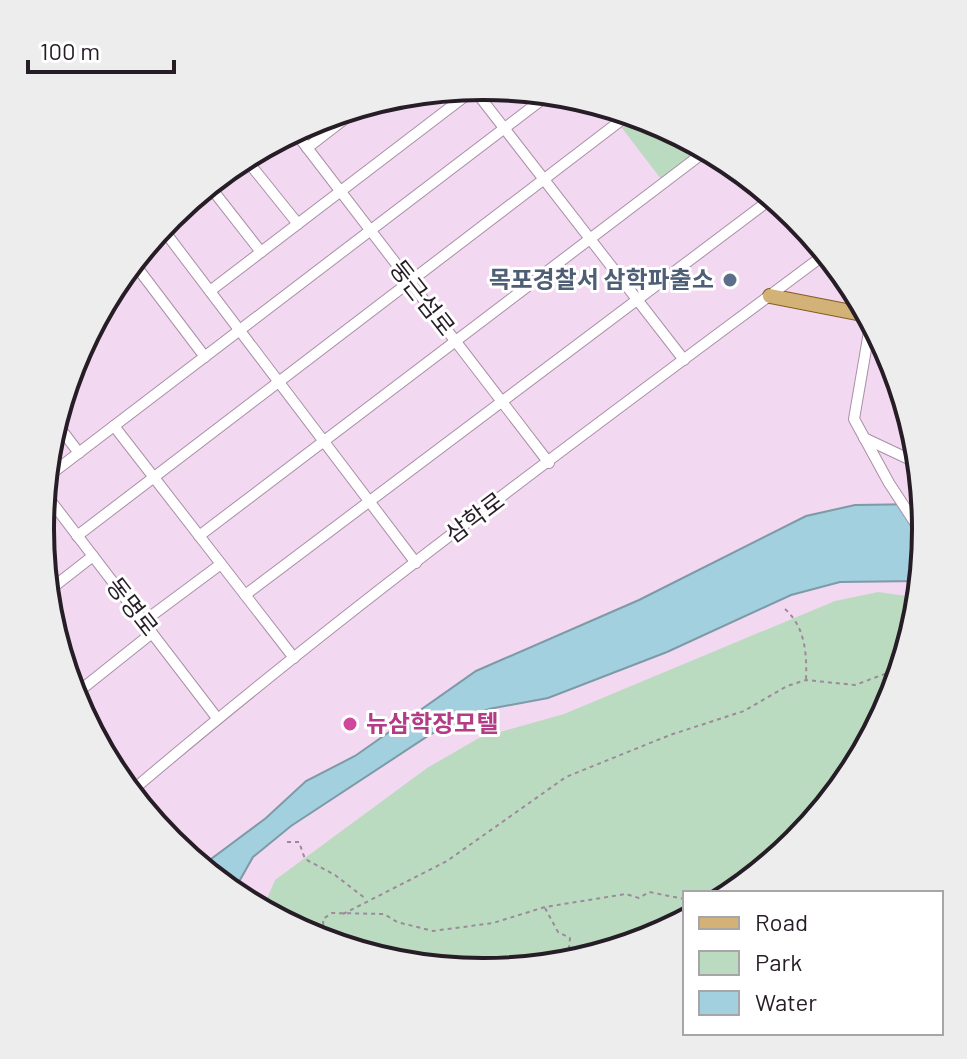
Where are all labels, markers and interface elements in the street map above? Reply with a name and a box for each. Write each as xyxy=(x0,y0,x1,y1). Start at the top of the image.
scale bar xyxy=(28,24,174,74)
text: 100 m xyxy=(40,36,100,65)
street label: 둥근섬로 xyxy=(385,253,462,341)
place label: 목포경찰서 삼학파출소 xyxy=(488,264,714,293)
marker: 목포경찰서 삼학파출소 xyxy=(721,271,739,289)
street label: 삼학로 xyxy=(439,485,509,548)
street label: 동명로 xyxy=(101,571,165,641)
place label: 뉴삼학장모텔 xyxy=(366,708,498,737)
marker: 뉴삼학장모텔 xyxy=(341,715,359,733)
legend xyxy=(683,891,943,1035)
text: Road xyxy=(755,907,808,936)
text: Park xyxy=(755,947,802,976)
text: Water xyxy=(755,987,817,1016)

